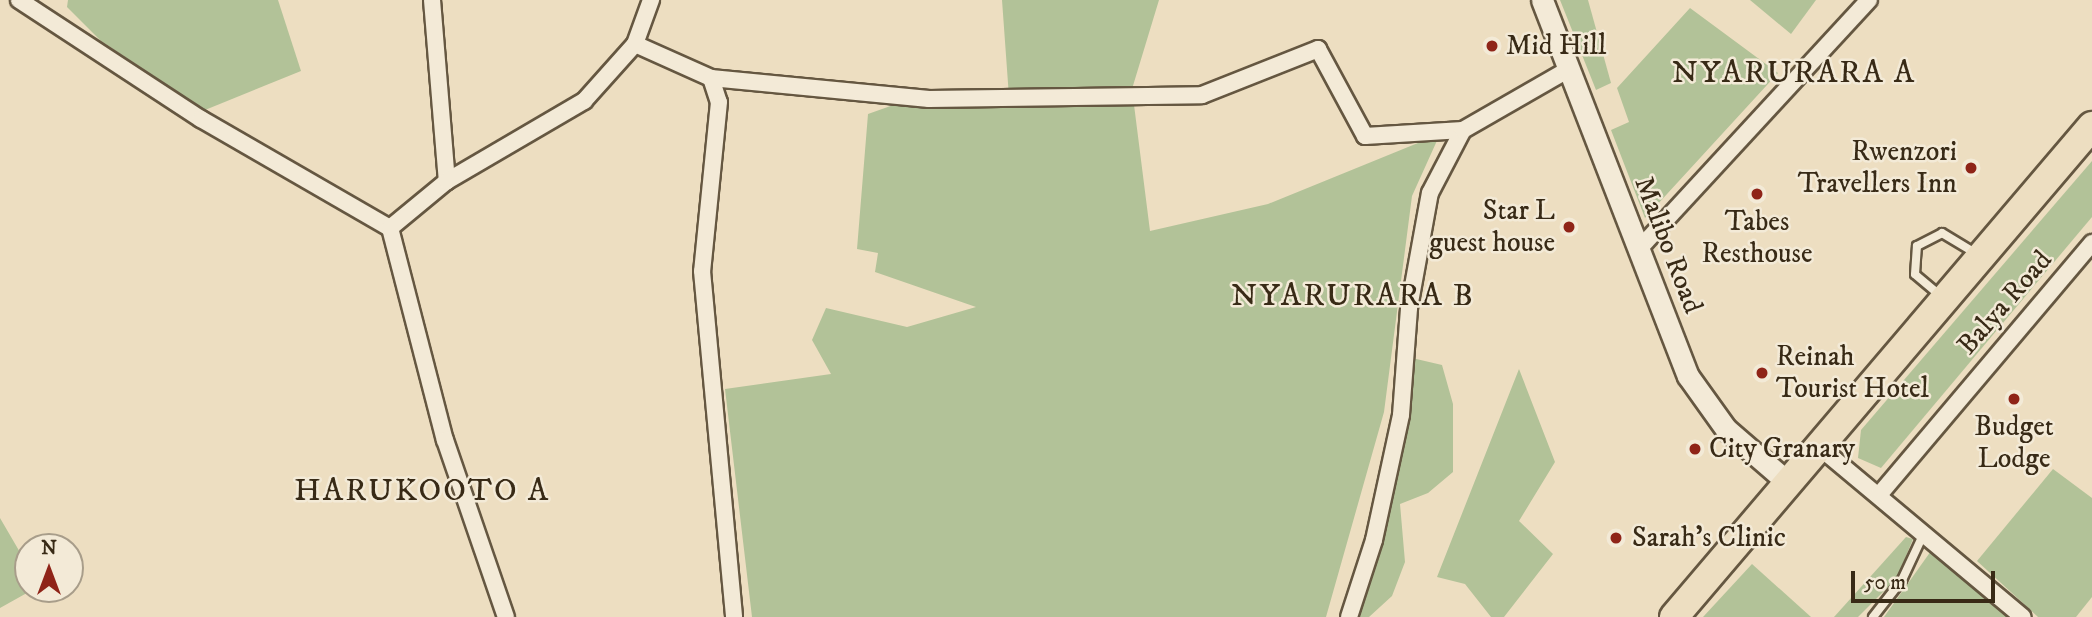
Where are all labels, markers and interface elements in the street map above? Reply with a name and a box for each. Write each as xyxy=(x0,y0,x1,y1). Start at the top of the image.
place label: Mid Hill xyxy=(1506,29,1606,63)
marker: Mid Hill xyxy=(1484,38,1500,54)
district label: NYARURARA A xyxy=(1673,54,1915,92)
place label: Rwenzori Travellers Inn xyxy=(1798,135,1957,201)
marker: Rwenzori Travellers Inn xyxy=(1963,160,1979,176)
street label: Malibo Road xyxy=(1627,172,1709,318)
marker: Tabes Resthouse xyxy=(1749,186,1765,202)
place label: Star L guest house xyxy=(1429,194,1555,260)
place label: Tabes Resthouse xyxy=(1701,205,1813,271)
marker: Star L guest house xyxy=(1561,219,1577,235)
street label: Balya Road xyxy=(1951,244,2059,362)
district label: NYARURARA B xyxy=(1232,277,1474,315)
place label: Reinah Tourist Hotel xyxy=(1776,340,1929,406)
marker: Reinah Tourist Hotel xyxy=(1754,365,1770,381)
marker: Budget Lodge xyxy=(2006,391,2022,407)
place label: Budget Lodge xyxy=(1974,410,2054,476)
place label: City Granary xyxy=(1709,432,1855,466)
marker: City Granary xyxy=(1687,441,1703,457)
district label: HARUKOOTO A xyxy=(295,472,549,510)
place label: Sarah's Clinic xyxy=(1632,521,1786,555)
marker: Sarah's Clinic xyxy=(1606,528,1626,548)
north arrow xyxy=(14,533,84,603)
text: N xyxy=(41,537,57,560)
scale bar xyxy=(1854,558,1997,602)
text: 50 m xyxy=(1864,570,1906,596)

